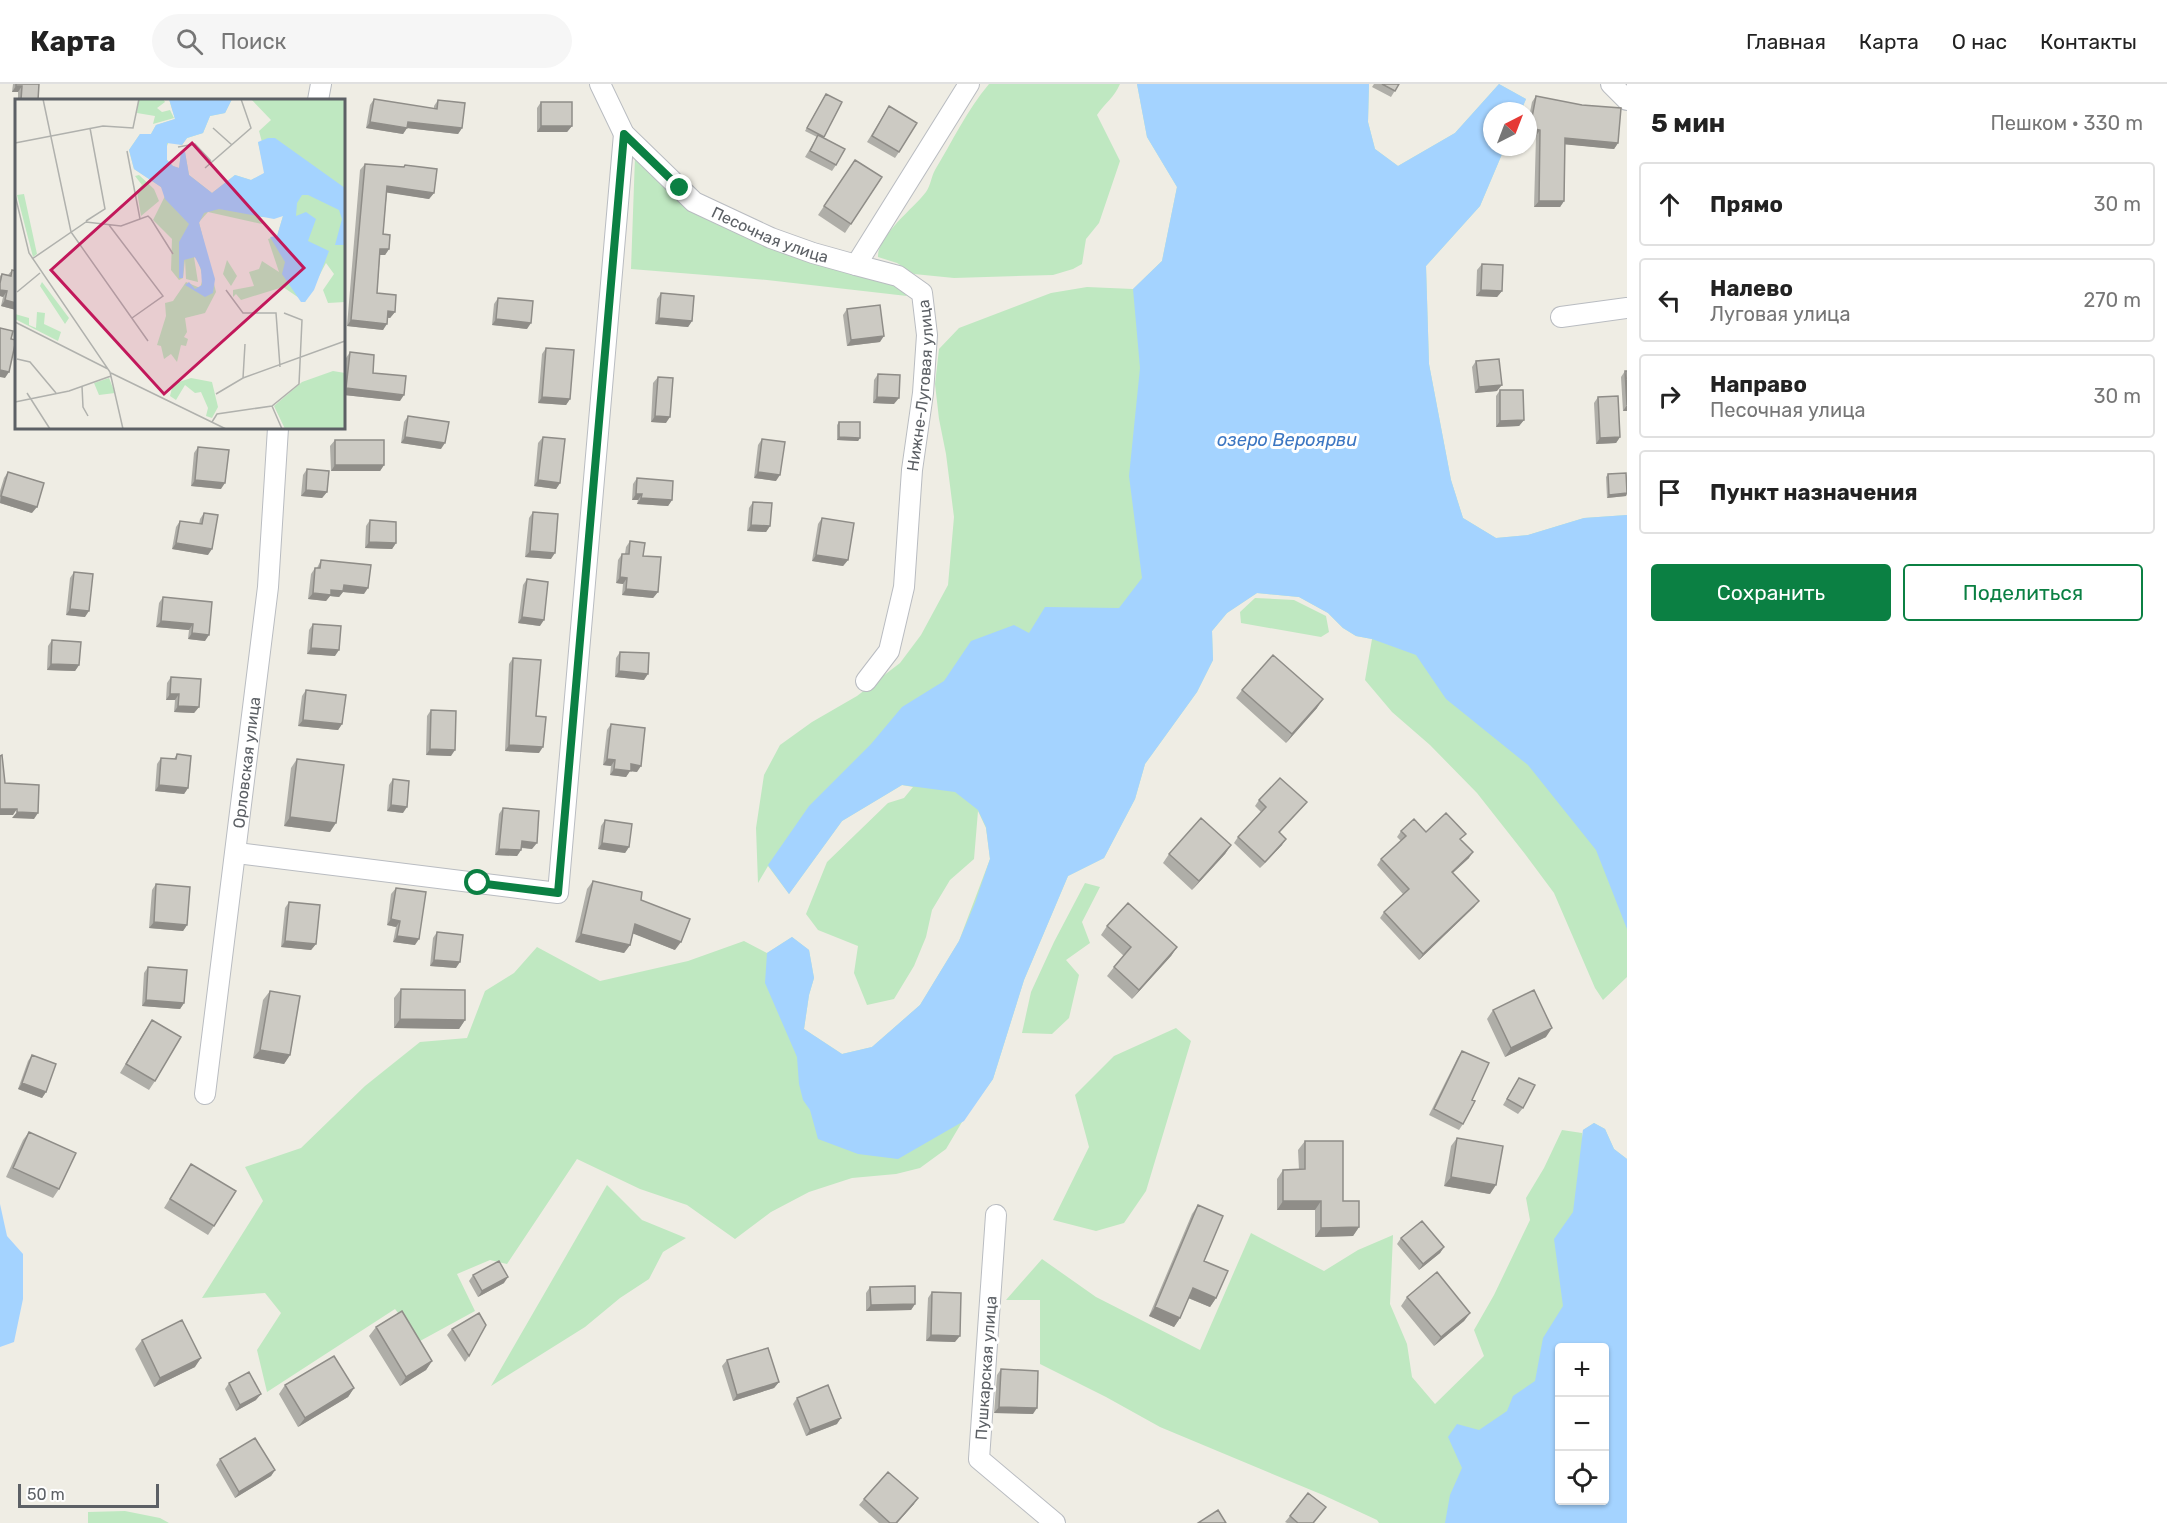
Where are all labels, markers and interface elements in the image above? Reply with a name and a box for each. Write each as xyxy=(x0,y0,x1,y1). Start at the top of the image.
search box xyxy=(152,14,572,68)
text: Карта xyxy=(30,25,116,58)
icon: search xyxy=(173,25,206,58)
text: Поиск xyxy=(221,28,286,55)
text: Главная xyxy=(1746,29,1826,54)
text: Карта xyxy=(1859,29,1919,54)
text: О нас xyxy=(1952,29,2007,54)
text: Контакты xyxy=(2040,29,2137,54)
inset map xyxy=(15,99,345,429)
north arrow xyxy=(1483,102,1537,156)
text: 5 мин xyxy=(1651,108,1725,139)
text: Пешком · 330 m xyxy=(1991,111,2143,135)
route end xyxy=(666,174,692,200)
icon: ahead xyxy=(1653,188,1686,221)
text: Прямо xyxy=(1710,191,1783,218)
text: 30 m xyxy=(2094,192,2141,216)
street label: Песочная улица xyxy=(709,202,831,266)
text: Налево xyxy=(1710,275,1793,302)
icon: left xyxy=(1653,284,1686,317)
text: 270 m xyxy=(2084,288,2141,312)
street label: Нижне-Луговая улица xyxy=(902,299,937,472)
text: Луговая улица xyxy=(1710,302,1851,326)
text: Направо xyxy=(1710,371,1807,398)
icon: right xyxy=(1653,380,1686,413)
text: 30 m xyxy=(2094,384,2141,408)
text: Песочная улица xyxy=(1710,398,1866,422)
water label: озеро Вероярви xyxy=(1217,429,1357,451)
icon: arrive xyxy=(1653,476,1686,509)
text: Пункт назначения xyxy=(1710,479,1918,506)
button: Сохранить xyxy=(1651,564,1891,621)
button: Поделиться xyxy=(1903,564,2143,621)
street label: Орловская улица xyxy=(229,696,264,830)
route start xyxy=(464,869,490,895)
street label: Пушкарская улица xyxy=(971,1295,1001,1441)
map controls xyxy=(1555,1343,1609,1505)
button: + xyxy=(1555,1343,1609,1397)
button: − xyxy=(1555,1397,1609,1451)
button: locate xyxy=(1555,1451,1609,1505)
scale bar xyxy=(18,1481,159,1508)
text: 50 m xyxy=(27,1485,65,1504)

